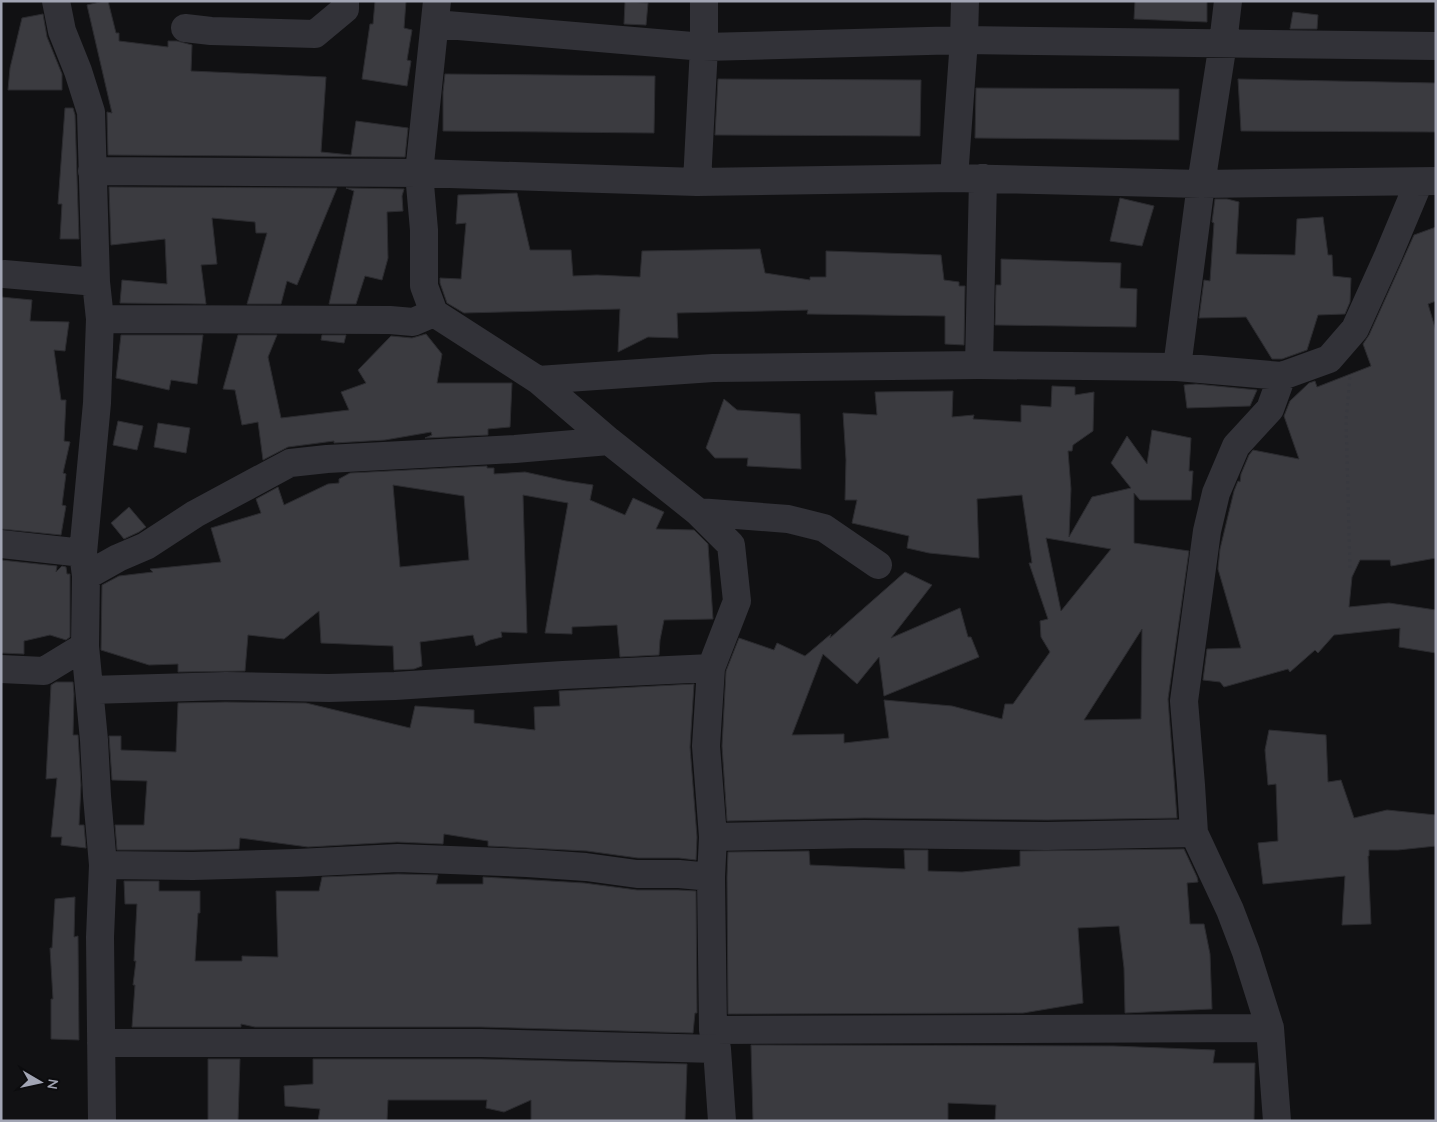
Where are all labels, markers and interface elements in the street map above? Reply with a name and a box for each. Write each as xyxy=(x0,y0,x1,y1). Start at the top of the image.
north arrow xyxy=(15,1057,65,1107)
text: N xyxy=(43,1078,63,1091)

